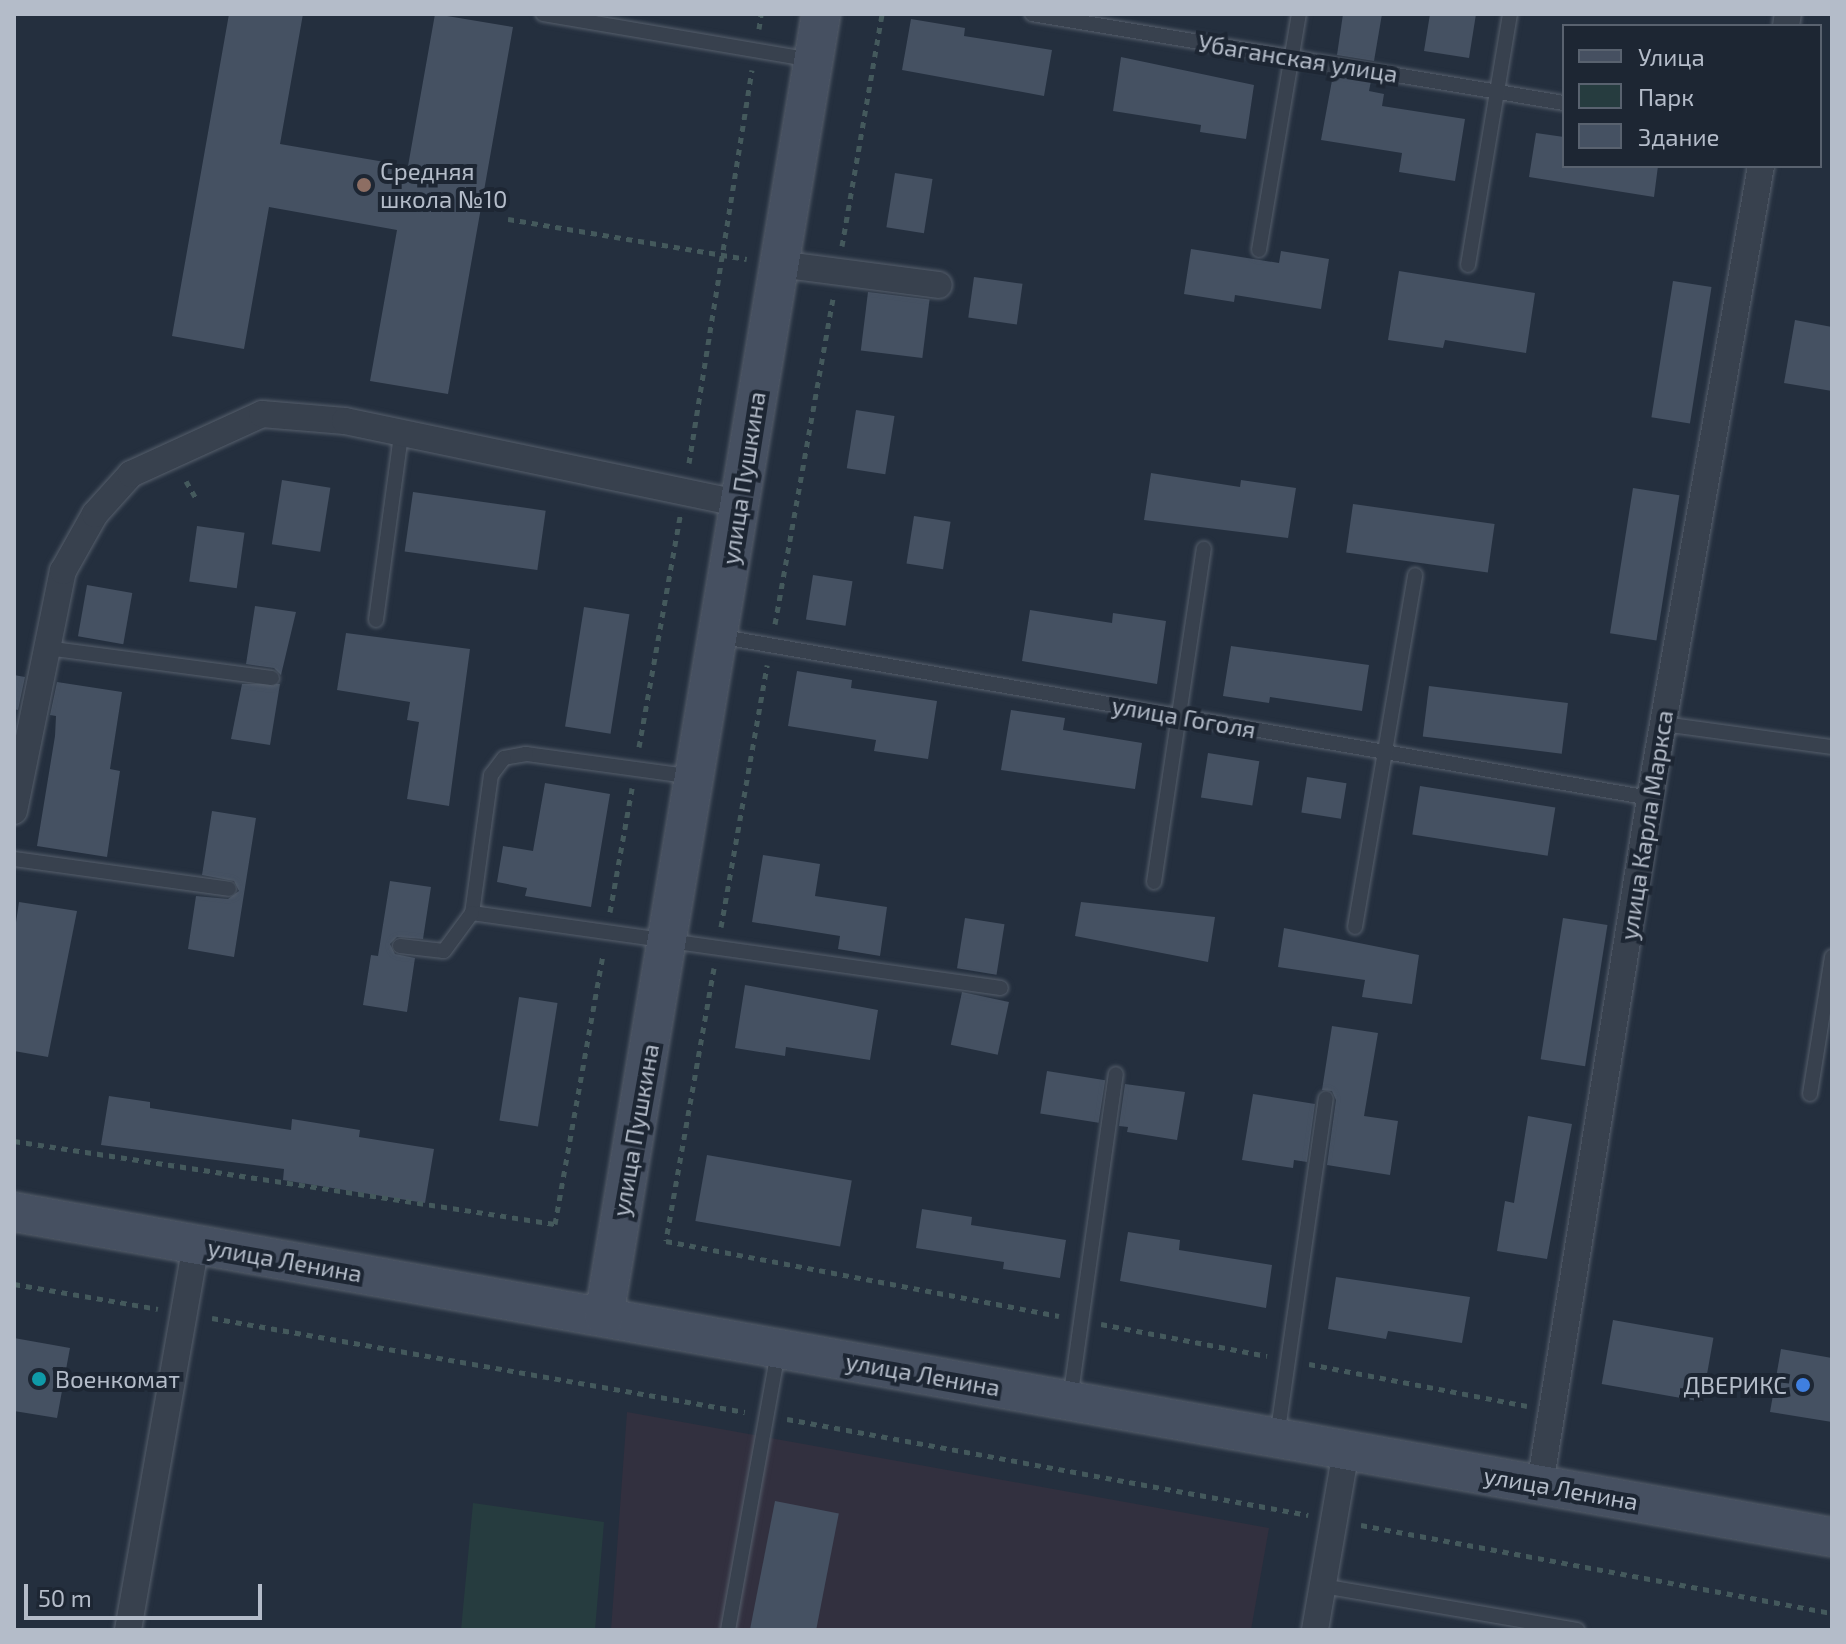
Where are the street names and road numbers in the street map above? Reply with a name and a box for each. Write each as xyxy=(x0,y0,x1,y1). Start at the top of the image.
street label: Убаганская улица xyxy=(1196,28,1400,88)
street label: улица Пушкина xyxy=(715,389,771,567)
street label: улица Гоголя xyxy=(1110,690,1258,744)
street label: улица Карла Маркса xyxy=(1614,708,1678,942)
street label: улица Пушкина xyxy=(606,1041,664,1219)
street label: улица Ленина xyxy=(206,1232,364,1288)
street label: улица Ленина xyxy=(844,1346,1002,1402)
street label: улица Ленина xyxy=(1482,1460,1640,1516)

